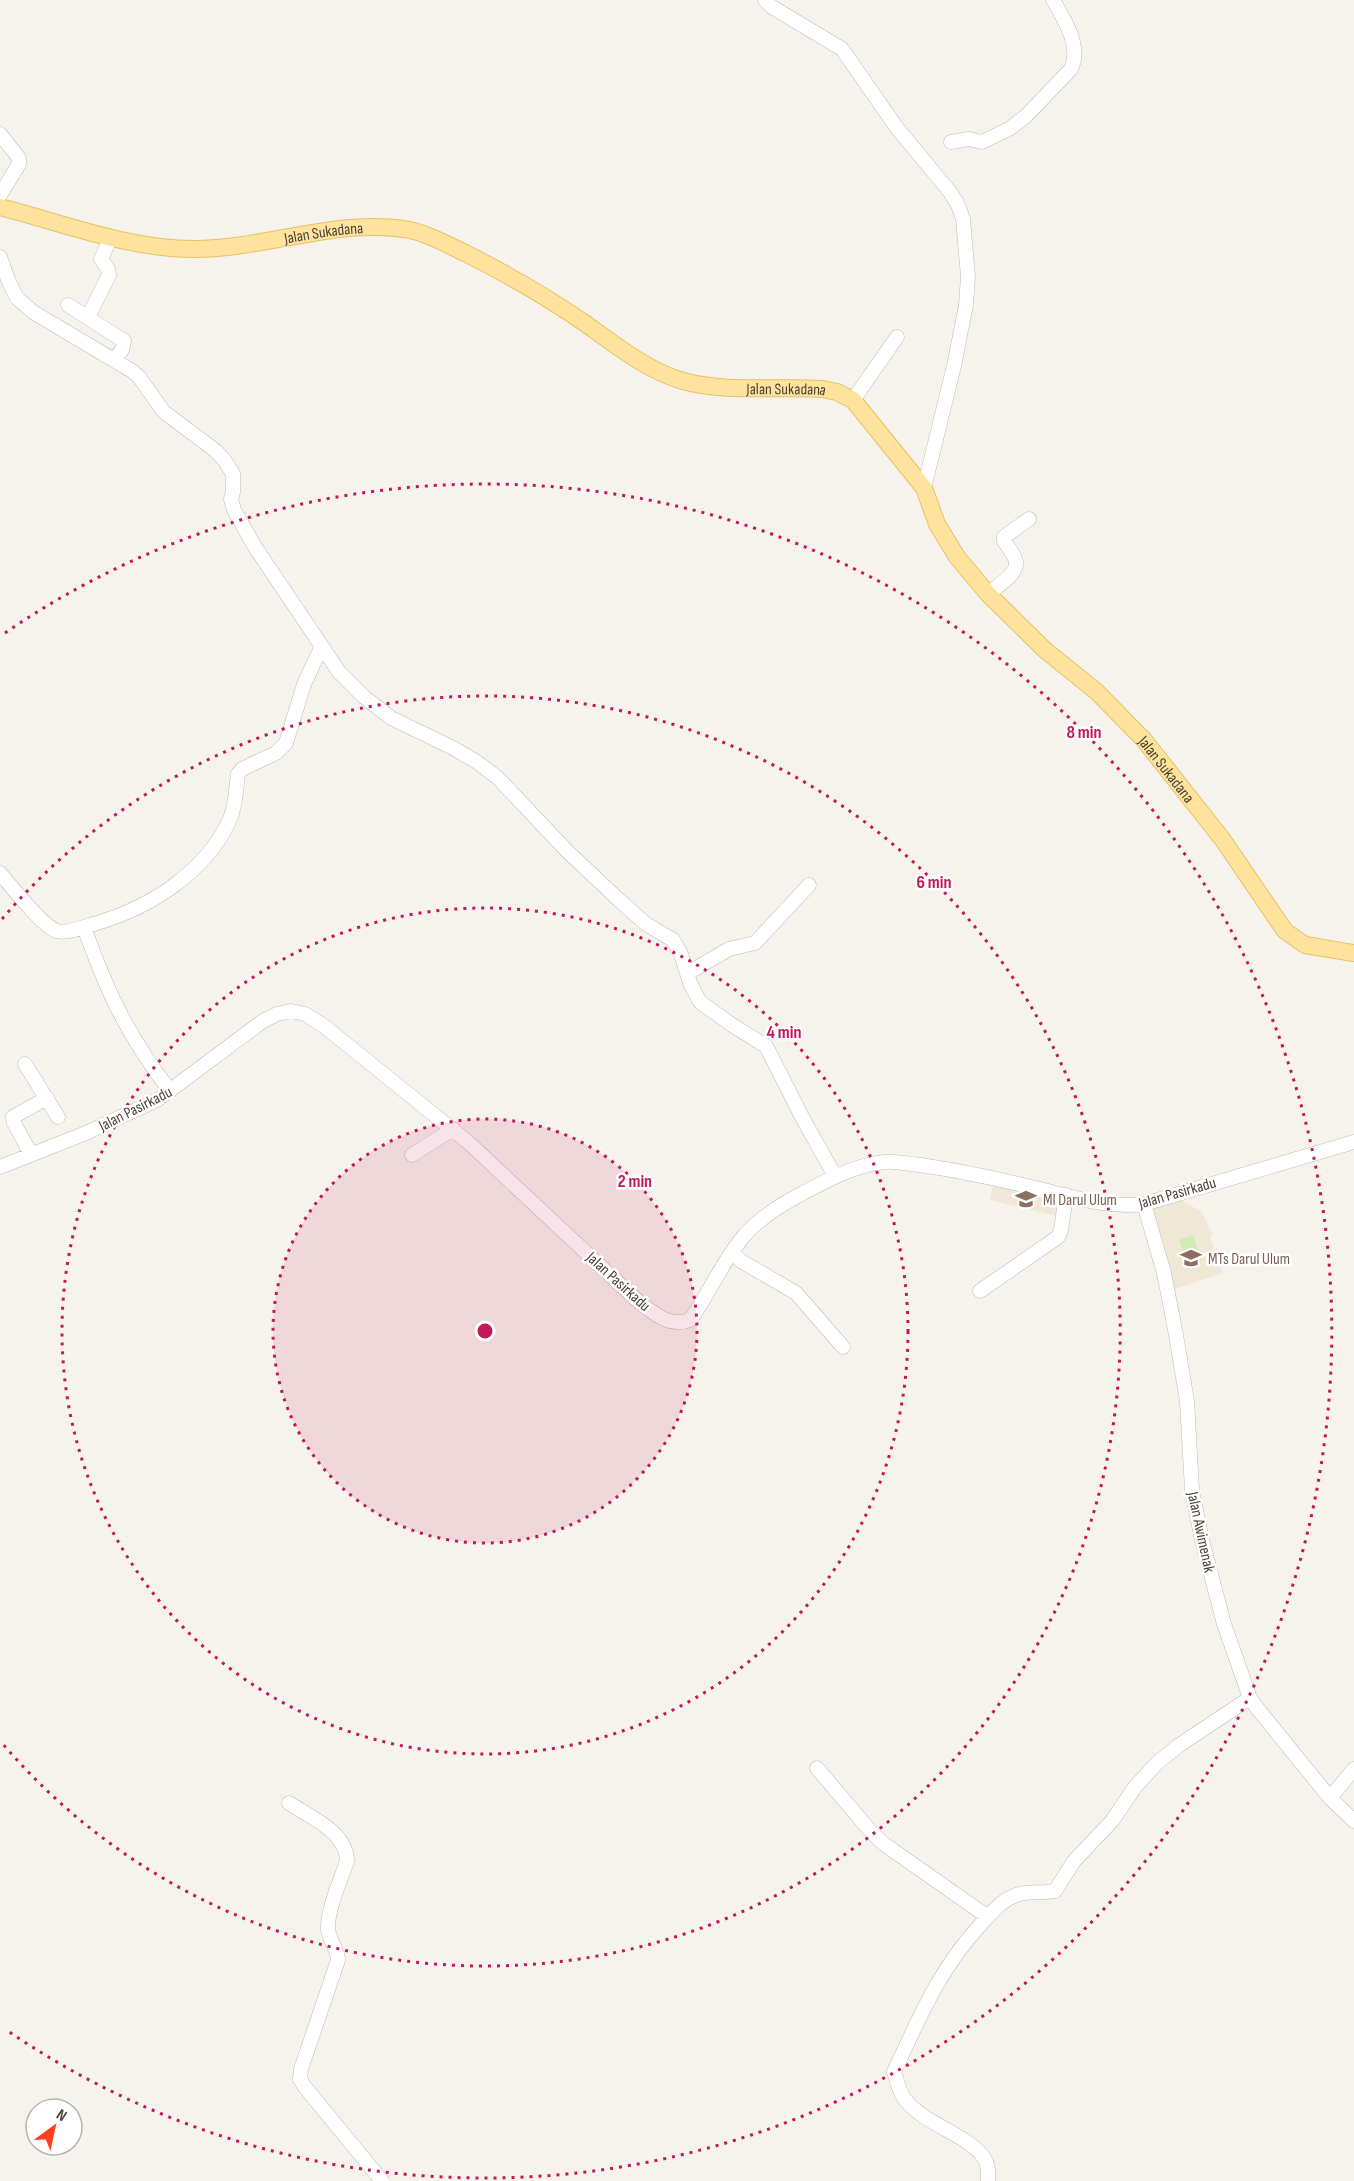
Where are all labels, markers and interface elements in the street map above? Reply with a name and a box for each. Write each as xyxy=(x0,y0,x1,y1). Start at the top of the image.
street label: Jalan Sukadana xyxy=(282,219,364,249)
street label: Jalan Sukadana xyxy=(745,380,828,400)
text: 8 min xyxy=(1067,722,1101,743)
street label: Jalan Sukadana xyxy=(1133,732,1198,807)
text: 6 min xyxy=(917,872,951,893)
text: 4 min xyxy=(767,1022,801,1043)
street label: Jalan Pasirkadu xyxy=(95,1083,175,1136)
text: 2 min xyxy=(618,1171,652,1192)
street label: Jalan Pasirkadu xyxy=(1136,1173,1218,1214)
school or university icon: MI Darul Ulum xyxy=(1014,1187,1038,1211)
place label: MI Darul Ulum xyxy=(1043,1191,1117,1210)
school or university icon: MTs Darul Ulum xyxy=(1179,1246,1203,1270)
street label: Jalan Pasirkadu xyxy=(581,1248,654,1316)
place label: MTs Darul Ulum xyxy=(1208,1250,1290,1269)
centre of rings xyxy=(475,1321,495,1341)
street label: Jalan Awimenak xyxy=(1182,1489,1218,1575)
north arrow xyxy=(24,2097,84,2157)
text: N xyxy=(53,2105,70,2126)

